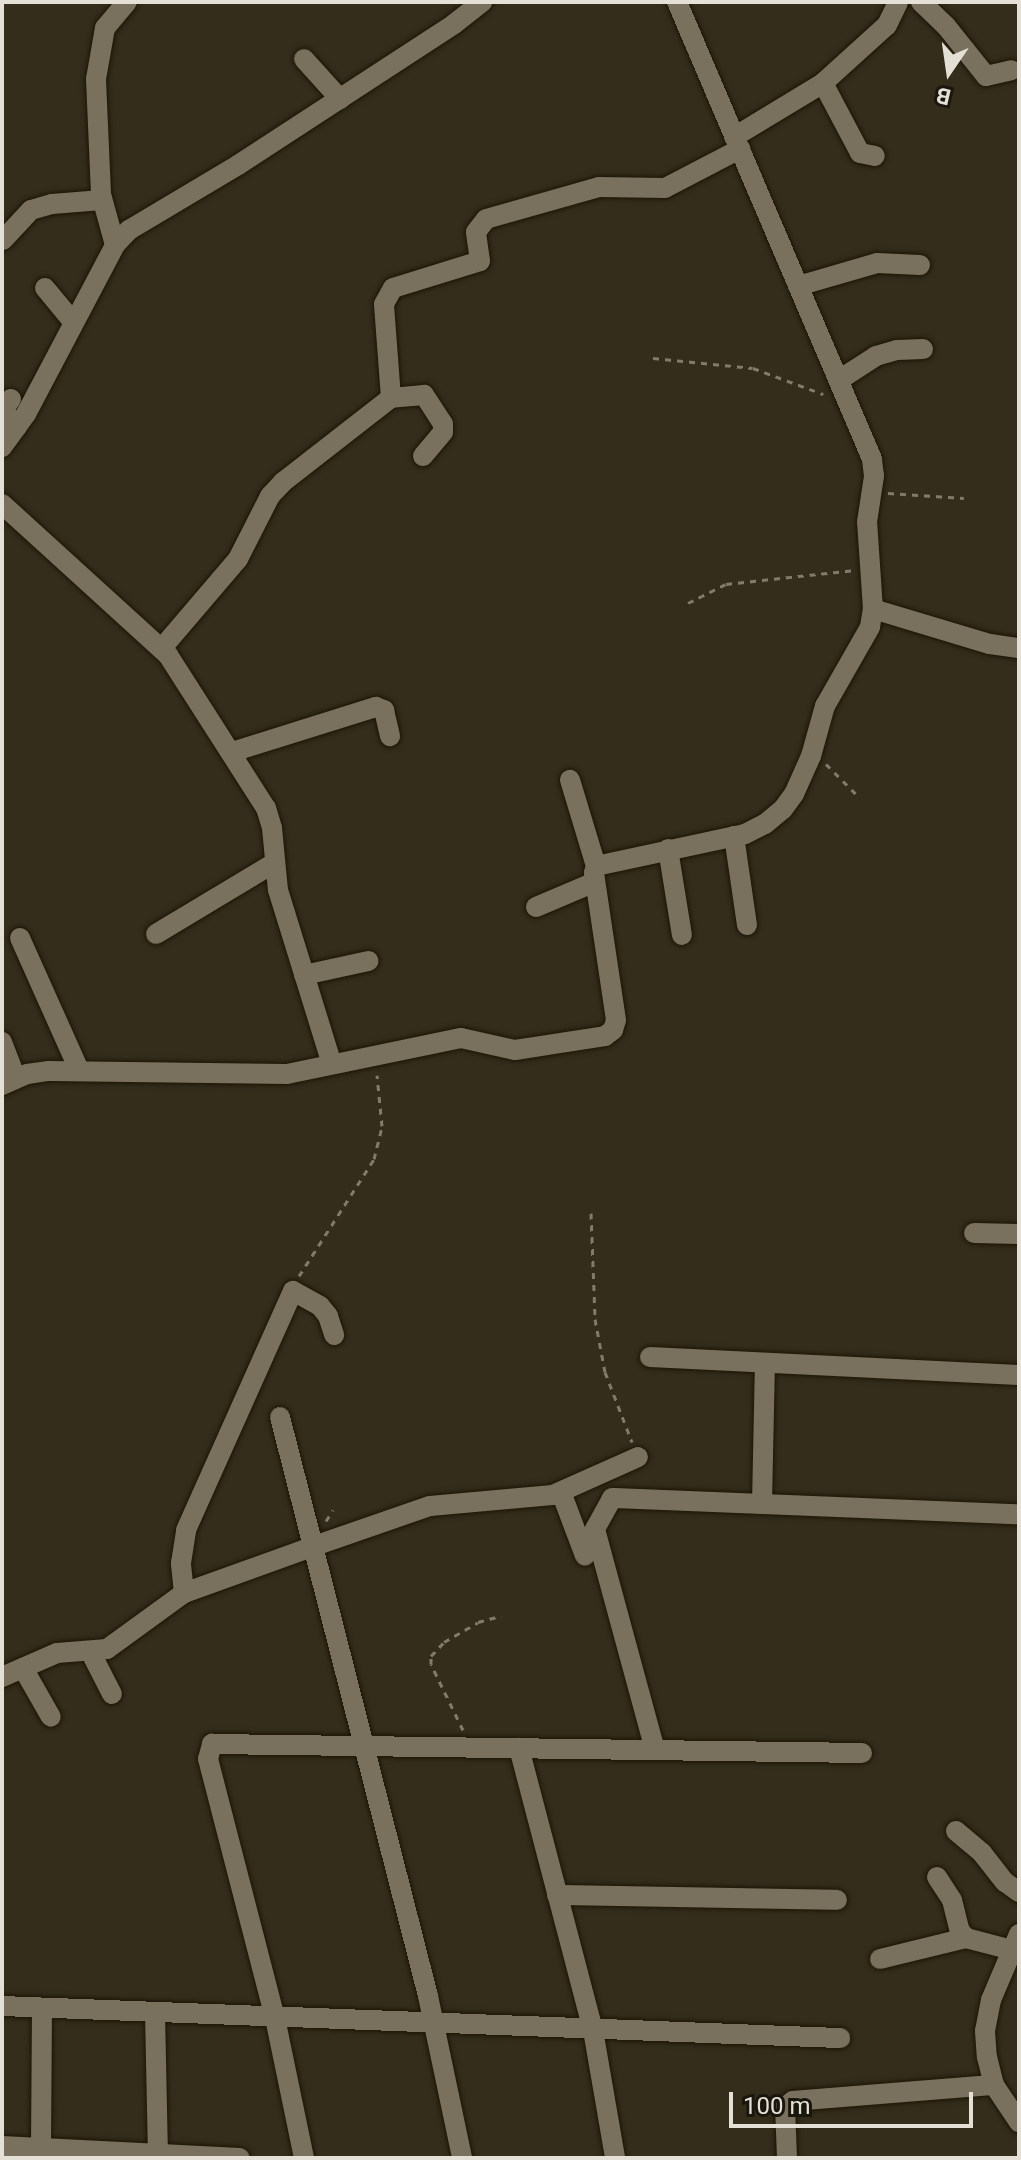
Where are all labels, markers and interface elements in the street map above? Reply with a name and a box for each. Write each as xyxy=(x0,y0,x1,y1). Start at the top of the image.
north arrow xyxy=(909,32,989,112)
text: B xyxy=(934,82,953,110)
scale bar xyxy=(733,2076,977,2126)
text: 100 m xyxy=(743,2092,810,2120)

